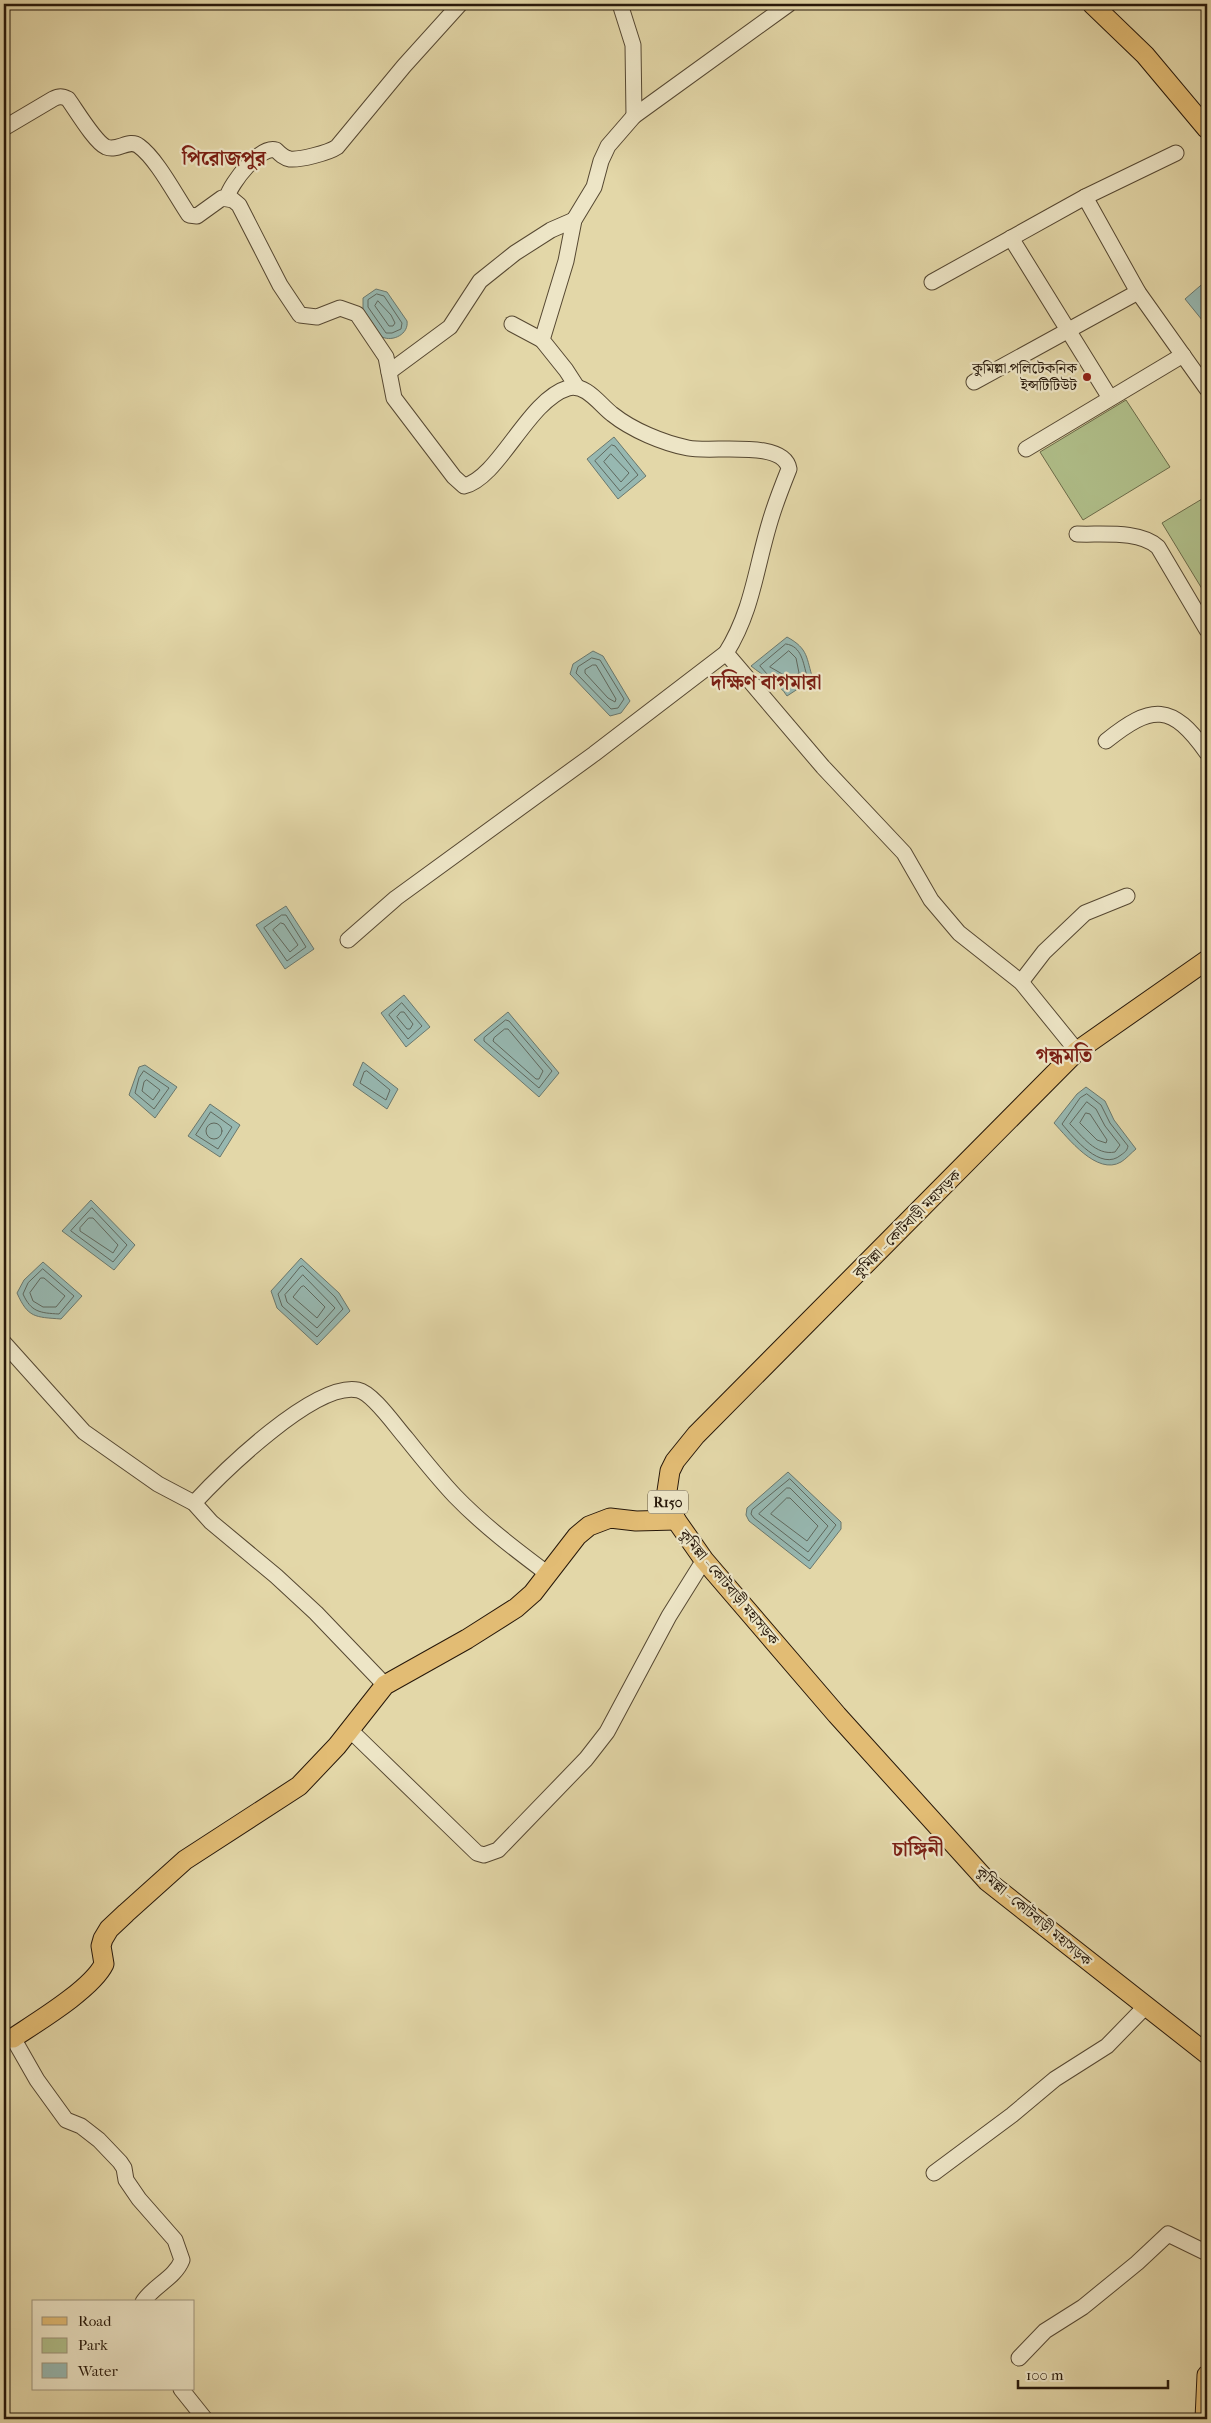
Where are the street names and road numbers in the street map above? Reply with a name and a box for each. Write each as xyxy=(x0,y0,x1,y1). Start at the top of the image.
street label: কুমিল্লা - কোটবাড়ী মহাসড়ক xyxy=(849,1166,965,1282)
road number: R150 xyxy=(648,1490,688,1514)
street label: কুমিল্লা - কোটবাড়ী মহাসড়ক xyxy=(675,1525,783,1649)
street label: কুমিল্লা - কোটবাড়ী মহাসড়ক xyxy=(972,1862,1096,1970)

